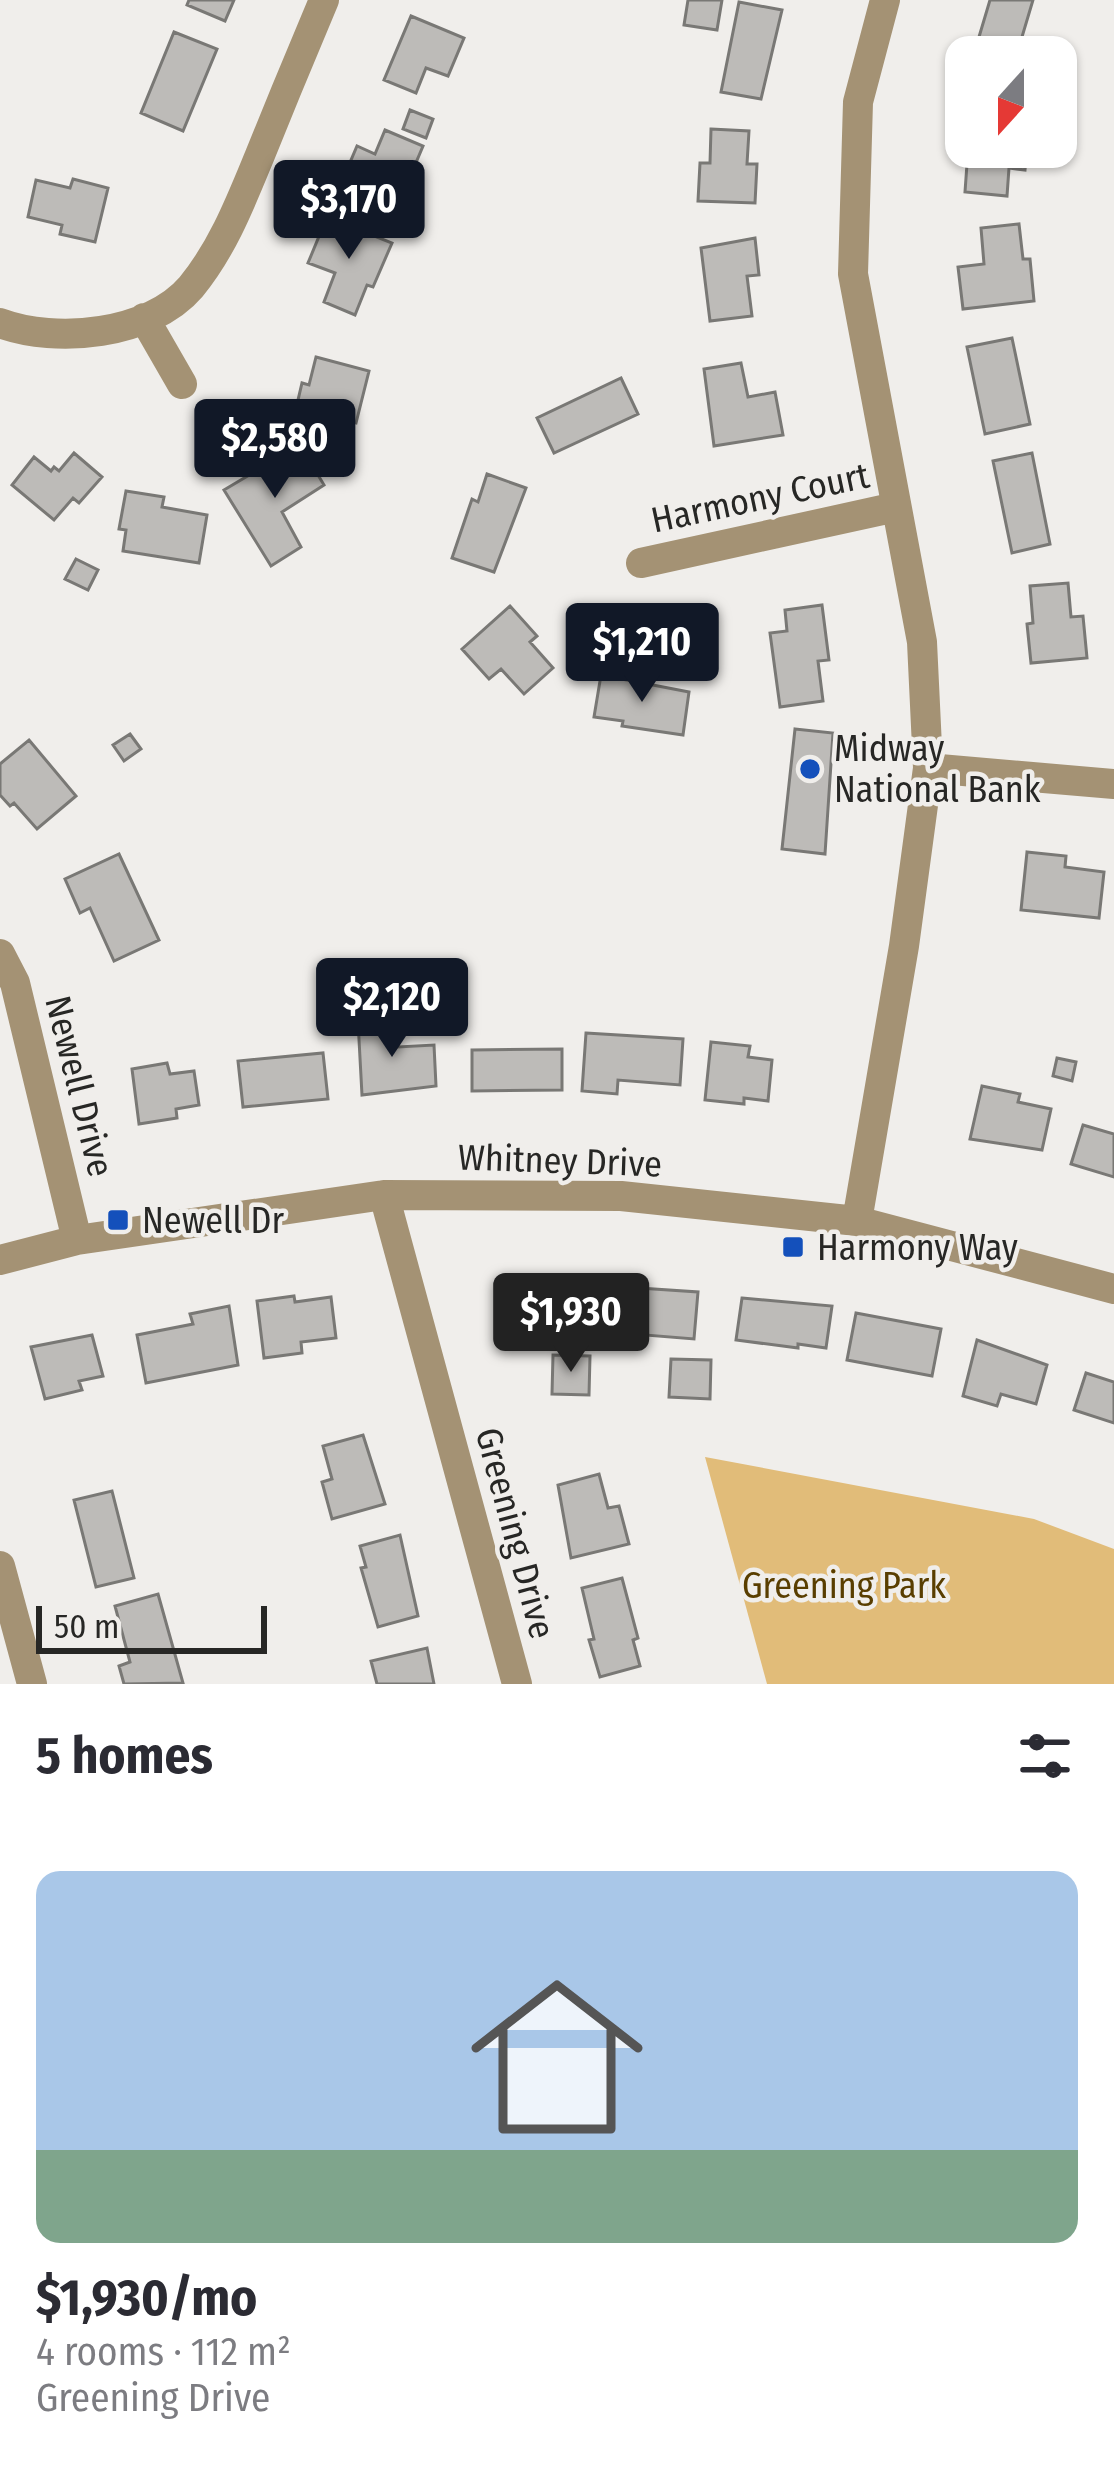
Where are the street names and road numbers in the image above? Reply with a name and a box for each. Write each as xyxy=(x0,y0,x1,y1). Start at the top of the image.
street label: Harmony Court xyxy=(647,453,873,543)
street label: Newell Drive xyxy=(35,991,123,1181)
street label: Whitney Drive xyxy=(457,1135,663,1187)
street label: Greening Drive xyxy=(466,1423,564,1643)

